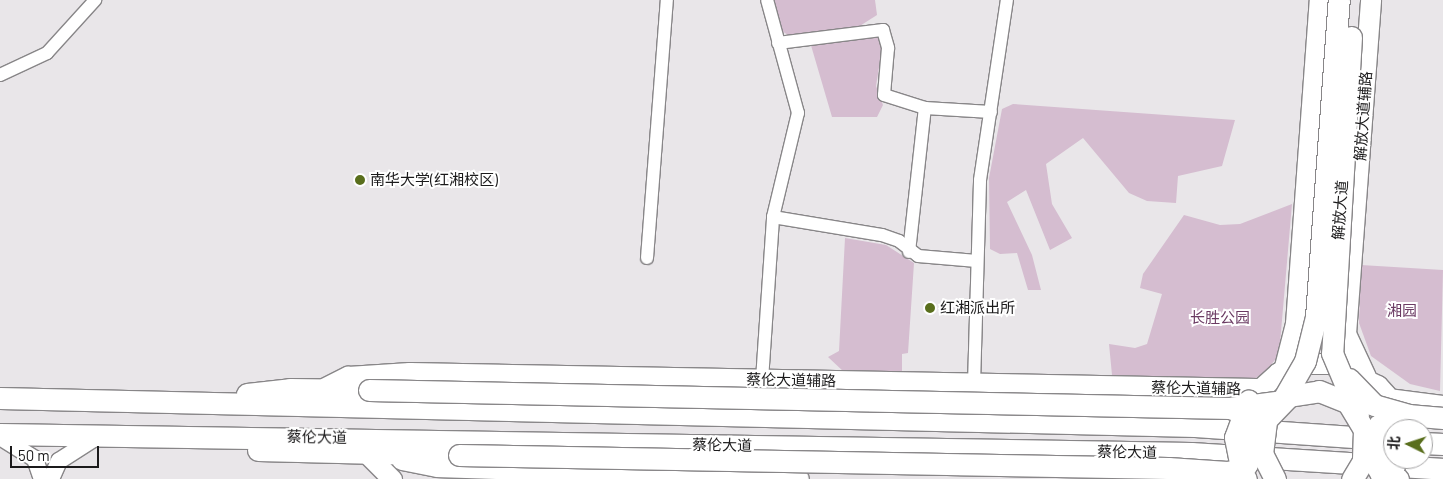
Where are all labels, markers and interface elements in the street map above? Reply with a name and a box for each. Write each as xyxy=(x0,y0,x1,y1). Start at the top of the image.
street label: 解放大道辅路 xyxy=(1351,70,1375,162)
place label: 南华大学(红湘校区) xyxy=(370,171,498,189)
marker: 南华大学(红湘校区) xyxy=(354,174,366,186)
street label: 解放大道 xyxy=(1329,179,1351,241)
place label: 红湘派出所 xyxy=(940,299,1015,317)
marker: 红湘派出所 xyxy=(924,302,936,314)
park label: 湘园 xyxy=(1387,302,1417,320)
park label: 长胜公园 xyxy=(1190,309,1250,327)
street label: 蔡伦大道辅路 xyxy=(746,370,836,390)
street label: 蔡伦大道辅路 xyxy=(1151,378,1241,398)
north arrow xyxy=(1383,419,1433,469)
street label: 蔡伦大道 xyxy=(287,427,347,447)
street label: 蔡伦大道 xyxy=(692,435,752,455)
text: 北 xyxy=(1385,435,1403,451)
scale bar xyxy=(12,436,101,468)
street label: 蔡伦大道 xyxy=(1097,442,1157,462)
text: 50 m xyxy=(18,446,50,464)

